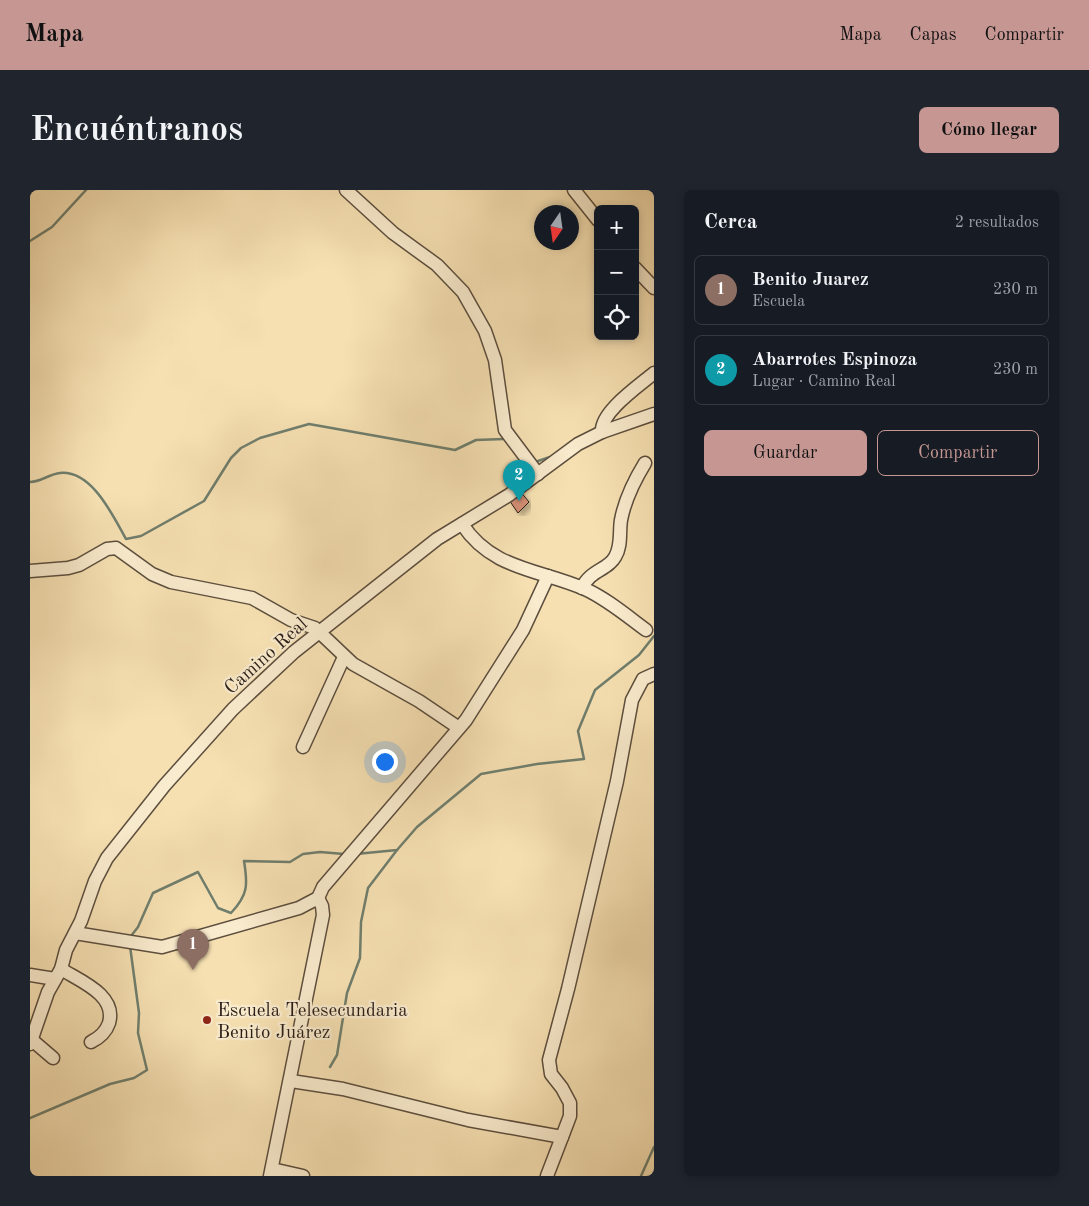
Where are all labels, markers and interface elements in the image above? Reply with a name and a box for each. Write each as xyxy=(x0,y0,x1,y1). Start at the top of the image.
text: Mapa xyxy=(25,23,84,47)
text: Mapa xyxy=(839,26,882,44)
text: Capas xyxy=(910,26,957,44)
text: Compartir xyxy=(985,26,1064,44)
button: Cómo llegar xyxy=(919,107,1059,153)
text: Encuéntranos xyxy=(30,113,243,148)
north arrow xyxy=(534,205,579,250)
map controls xyxy=(594,205,639,340)
button: + xyxy=(594,205,639,250)
text: Cerca xyxy=(704,212,757,233)
text: 2 resultados xyxy=(955,215,1039,231)
button: − xyxy=(594,250,639,295)
text: Benito Juarez xyxy=(752,271,869,290)
text: 1 xyxy=(716,282,726,298)
text: 230 m xyxy=(993,282,1038,298)
text: Escuela xyxy=(752,294,805,310)
button: locate xyxy=(594,295,639,340)
text: Abarrotes Espinoza xyxy=(752,351,917,370)
text: 2 xyxy=(716,362,726,378)
text: 230 m xyxy=(993,362,1038,378)
text: Lugar · Camino Real xyxy=(752,374,896,390)
button: Guardar xyxy=(704,430,867,476)
button: Compartir xyxy=(877,430,1039,476)
pin: 2 xyxy=(503,460,535,501)
street label: Camino Real xyxy=(222,615,312,699)
your location xyxy=(372,749,398,775)
pin: 1 xyxy=(177,929,209,970)
place label: Escuela Telesecundaria Benito Juárez xyxy=(217,1002,408,1043)
marker: Escuela Telesecundaria Benito Juárez xyxy=(201,1014,213,1026)

